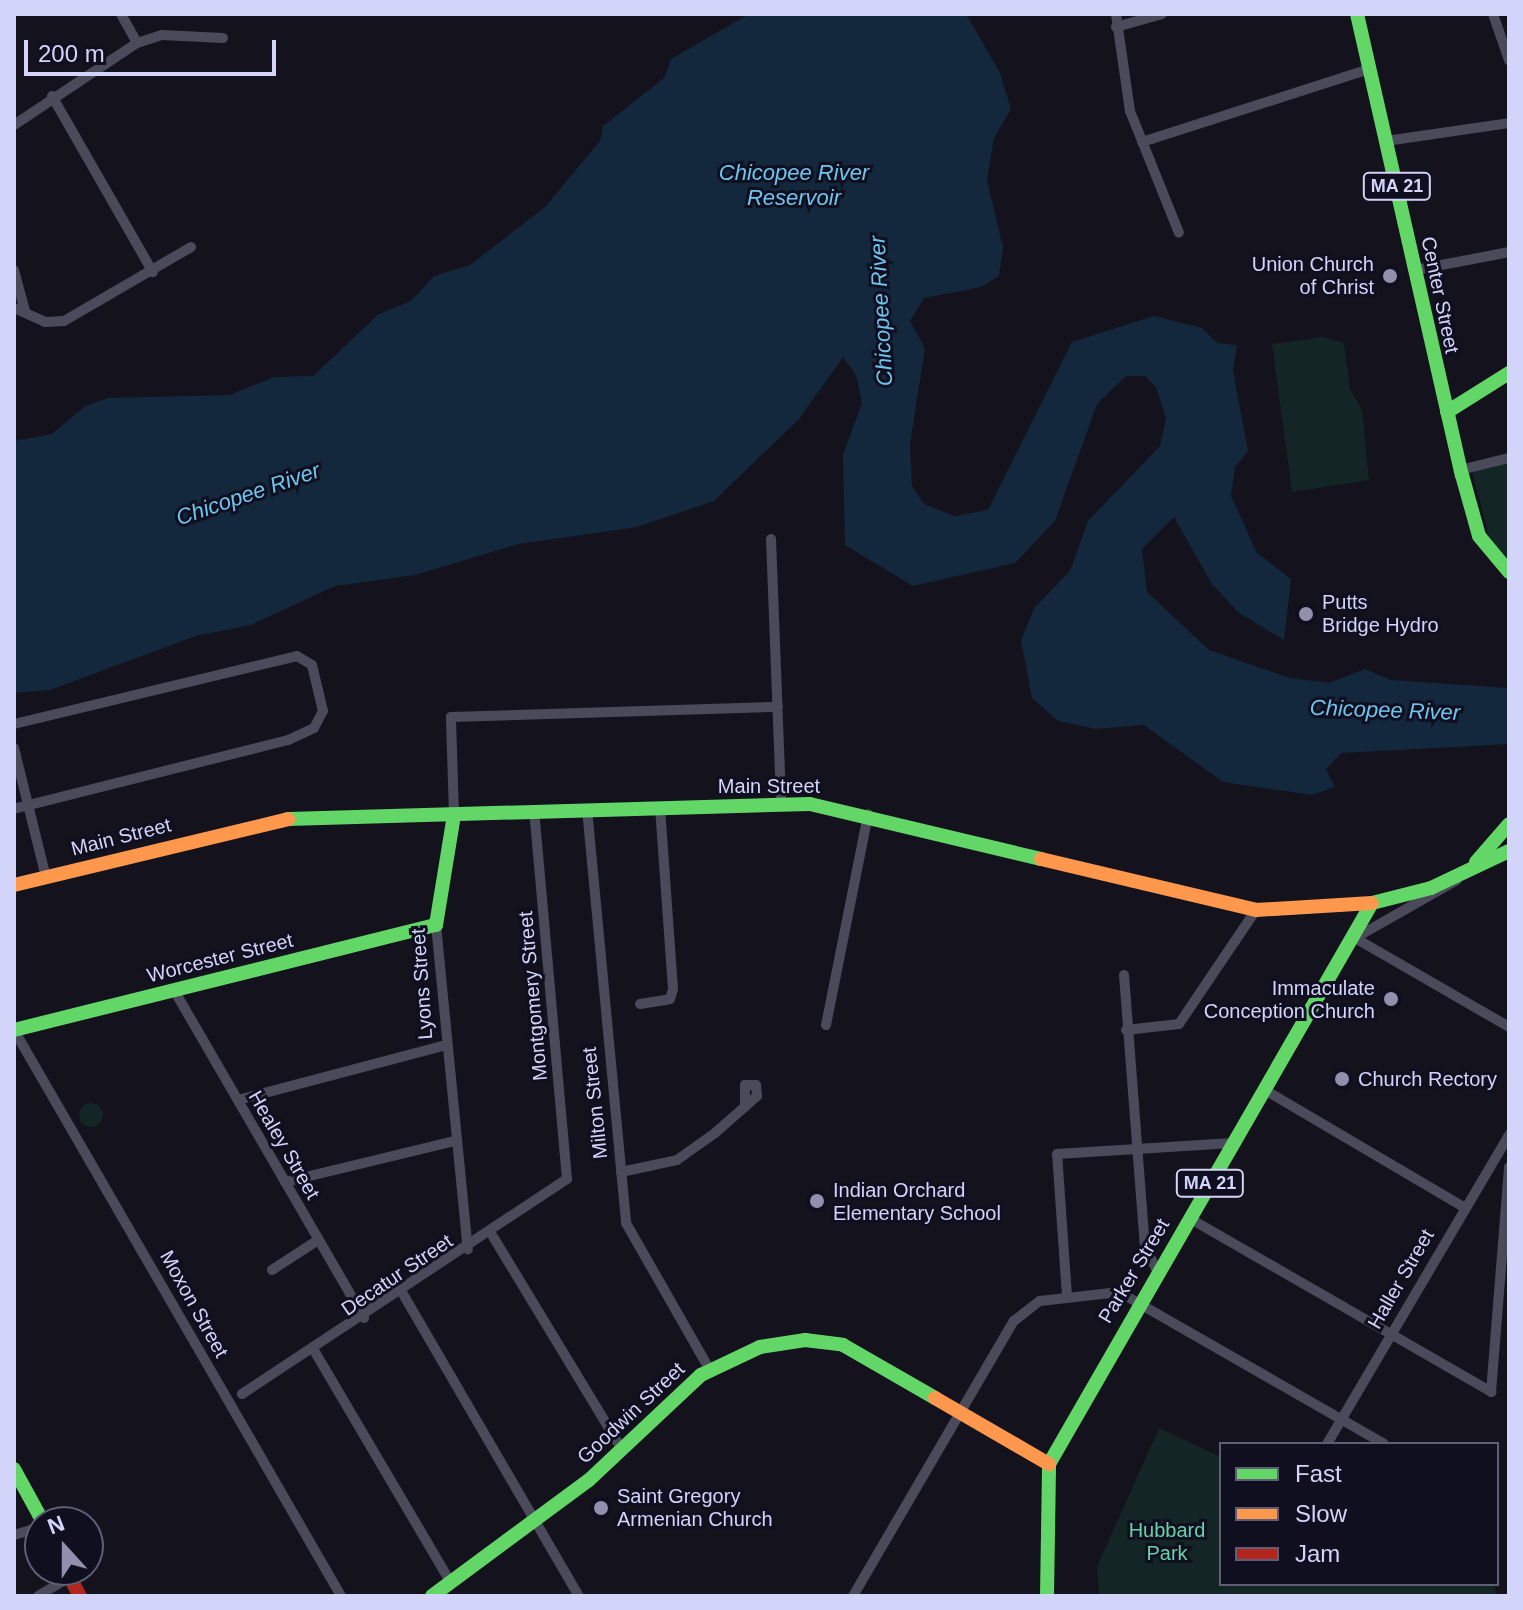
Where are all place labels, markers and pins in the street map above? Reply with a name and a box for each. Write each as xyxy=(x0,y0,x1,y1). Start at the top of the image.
place label: Union Church of Christ xyxy=(1252,252,1374,299)
marker: Union Church of Christ xyxy=(1381,267,1399,285)
place label: Putts Bridge Hydro xyxy=(1322,590,1439,637)
marker: Putts Bridge Hydro xyxy=(1297,605,1315,623)
place label: Immaculate Conception Church xyxy=(1204,976,1375,1023)
marker: Immaculate Conception Church xyxy=(1382,990,1400,1008)
place label: Church Rectory xyxy=(1358,1067,1497,1091)
marker: Church Rectory xyxy=(1333,1070,1351,1088)
place label: Indian Orchard Elementary School xyxy=(833,1178,1001,1225)
marker: Indian Orchard Elementary School xyxy=(808,1192,826,1210)
place label: Saint Gregory Armenian Church xyxy=(617,1484,773,1531)
marker: Saint Gregory Armenian Church xyxy=(592,1499,610,1517)

